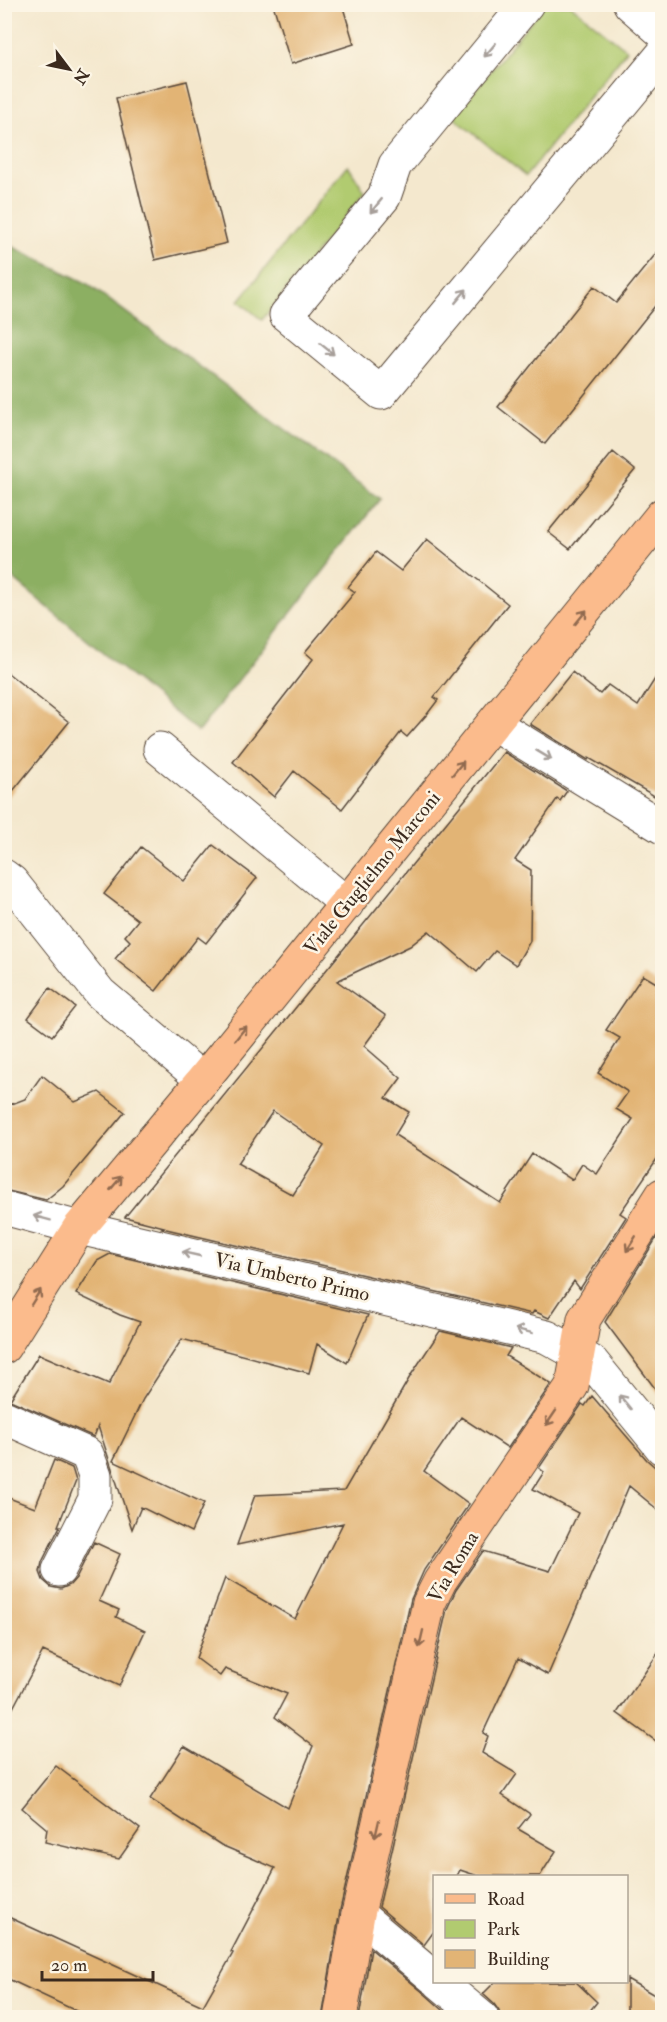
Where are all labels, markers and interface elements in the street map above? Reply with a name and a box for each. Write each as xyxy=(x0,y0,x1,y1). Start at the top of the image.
north arrow xyxy=(39,39,99,99)
one-way arrow xyxy=(483,42,497,57)
text: N xyxy=(68,64,94,88)
one-way arrow xyxy=(370,198,383,214)
one-way arrow xyxy=(455,288,468,304)
one-way arrow xyxy=(319,342,334,356)
one-way arrow xyxy=(574,609,587,625)
one-way arrow xyxy=(535,749,552,761)
one-way arrow xyxy=(451,760,464,776)
street label: Viale Guglielmo Marconi xyxy=(298,786,446,960)
one-way arrow xyxy=(234,1026,248,1041)
one-way arrow xyxy=(109,1176,123,1191)
one-way arrow xyxy=(33,1211,52,1223)
one-way arrow xyxy=(625,1236,637,1252)
one-way arrow xyxy=(182,1247,201,1259)
street label: Via Umberto Primo xyxy=(212,1247,372,1307)
one-way arrow xyxy=(30,1289,42,1306)
one-way arrow xyxy=(515,1325,534,1337)
one-way arrow xyxy=(619,1395,632,1411)
one-way arrow xyxy=(545,1410,557,1426)
street label: Via Roma xyxy=(422,1526,485,1607)
one-way arrow xyxy=(414,1629,426,1648)
one-way arrow xyxy=(371,1819,383,1838)
legend xyxy=(433,1875,628,1983)
text: Road xyxy=(487,1888,525,1911)
text: Park xyxy=(487,1918,520,1941)
scale bar xyxy=(42,1944,153,1982)
text: Building xyxy=(487,1948,550,1971)
text: 20 m xyxy=(51,1954,87,1977)

